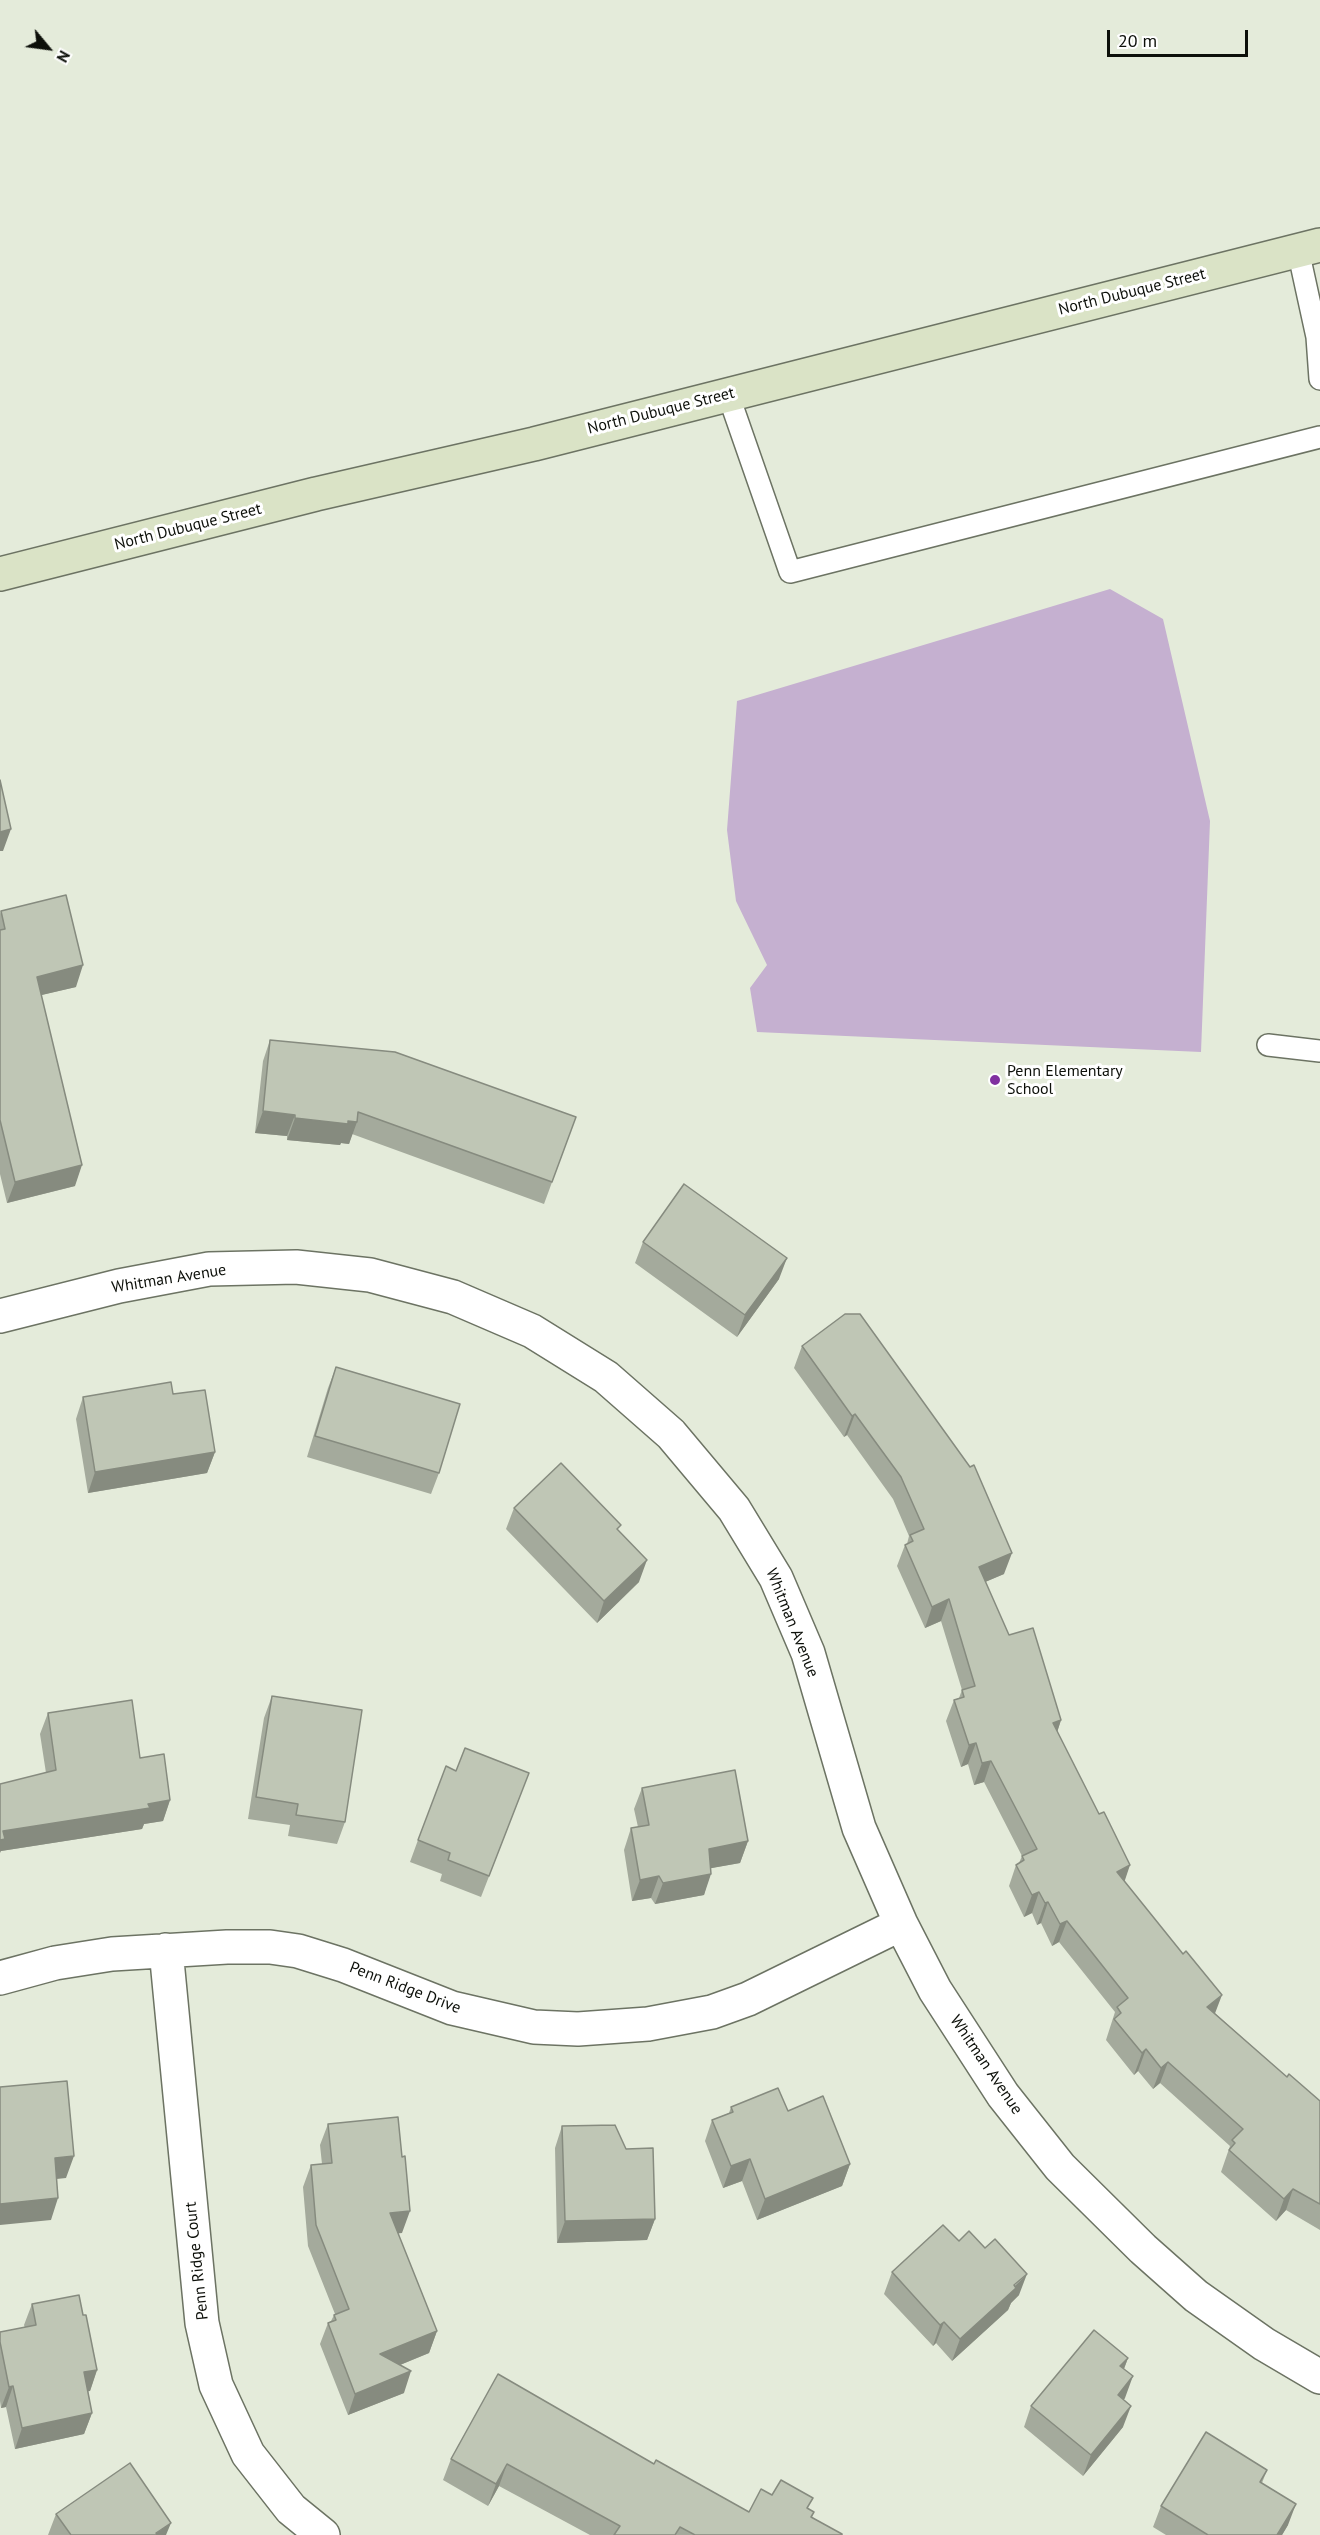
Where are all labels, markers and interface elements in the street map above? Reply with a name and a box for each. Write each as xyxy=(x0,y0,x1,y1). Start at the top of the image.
north arrow xyxy=(18,18,78,78)
scale bar xyxy=(1110,18,1251,56)
text: 20 m xyxy=(1118,29,1157,52)
text: N xyxy=(52,47,75,66)
street label: North Dubuque Street xyxy=(1057,264,1207,320)
street label: North Dubuque Street xyxy=(586,383,736,439)
street label: North Dubuque Street xyxy=(113,499,263,555)
place label: Penn Elementary School xyxy=(1007,1061,1123,1099)
marker: Penn Elementary School xyxy=(988,1073,1002,1087)
street label: Whitman Avenue xyxy=(110,1260,228,1298)
street label: Whitman Avenue xyxy=(761,1566,823,1680)
street label: Penn Ridge Drive xyxy=(347,1958,463,2018)
street label: Whitman Avenue xyxy=(946,2012,1026,2118)
street label: Penn Ridge Court xyxy=(181,2201,213,2321)

